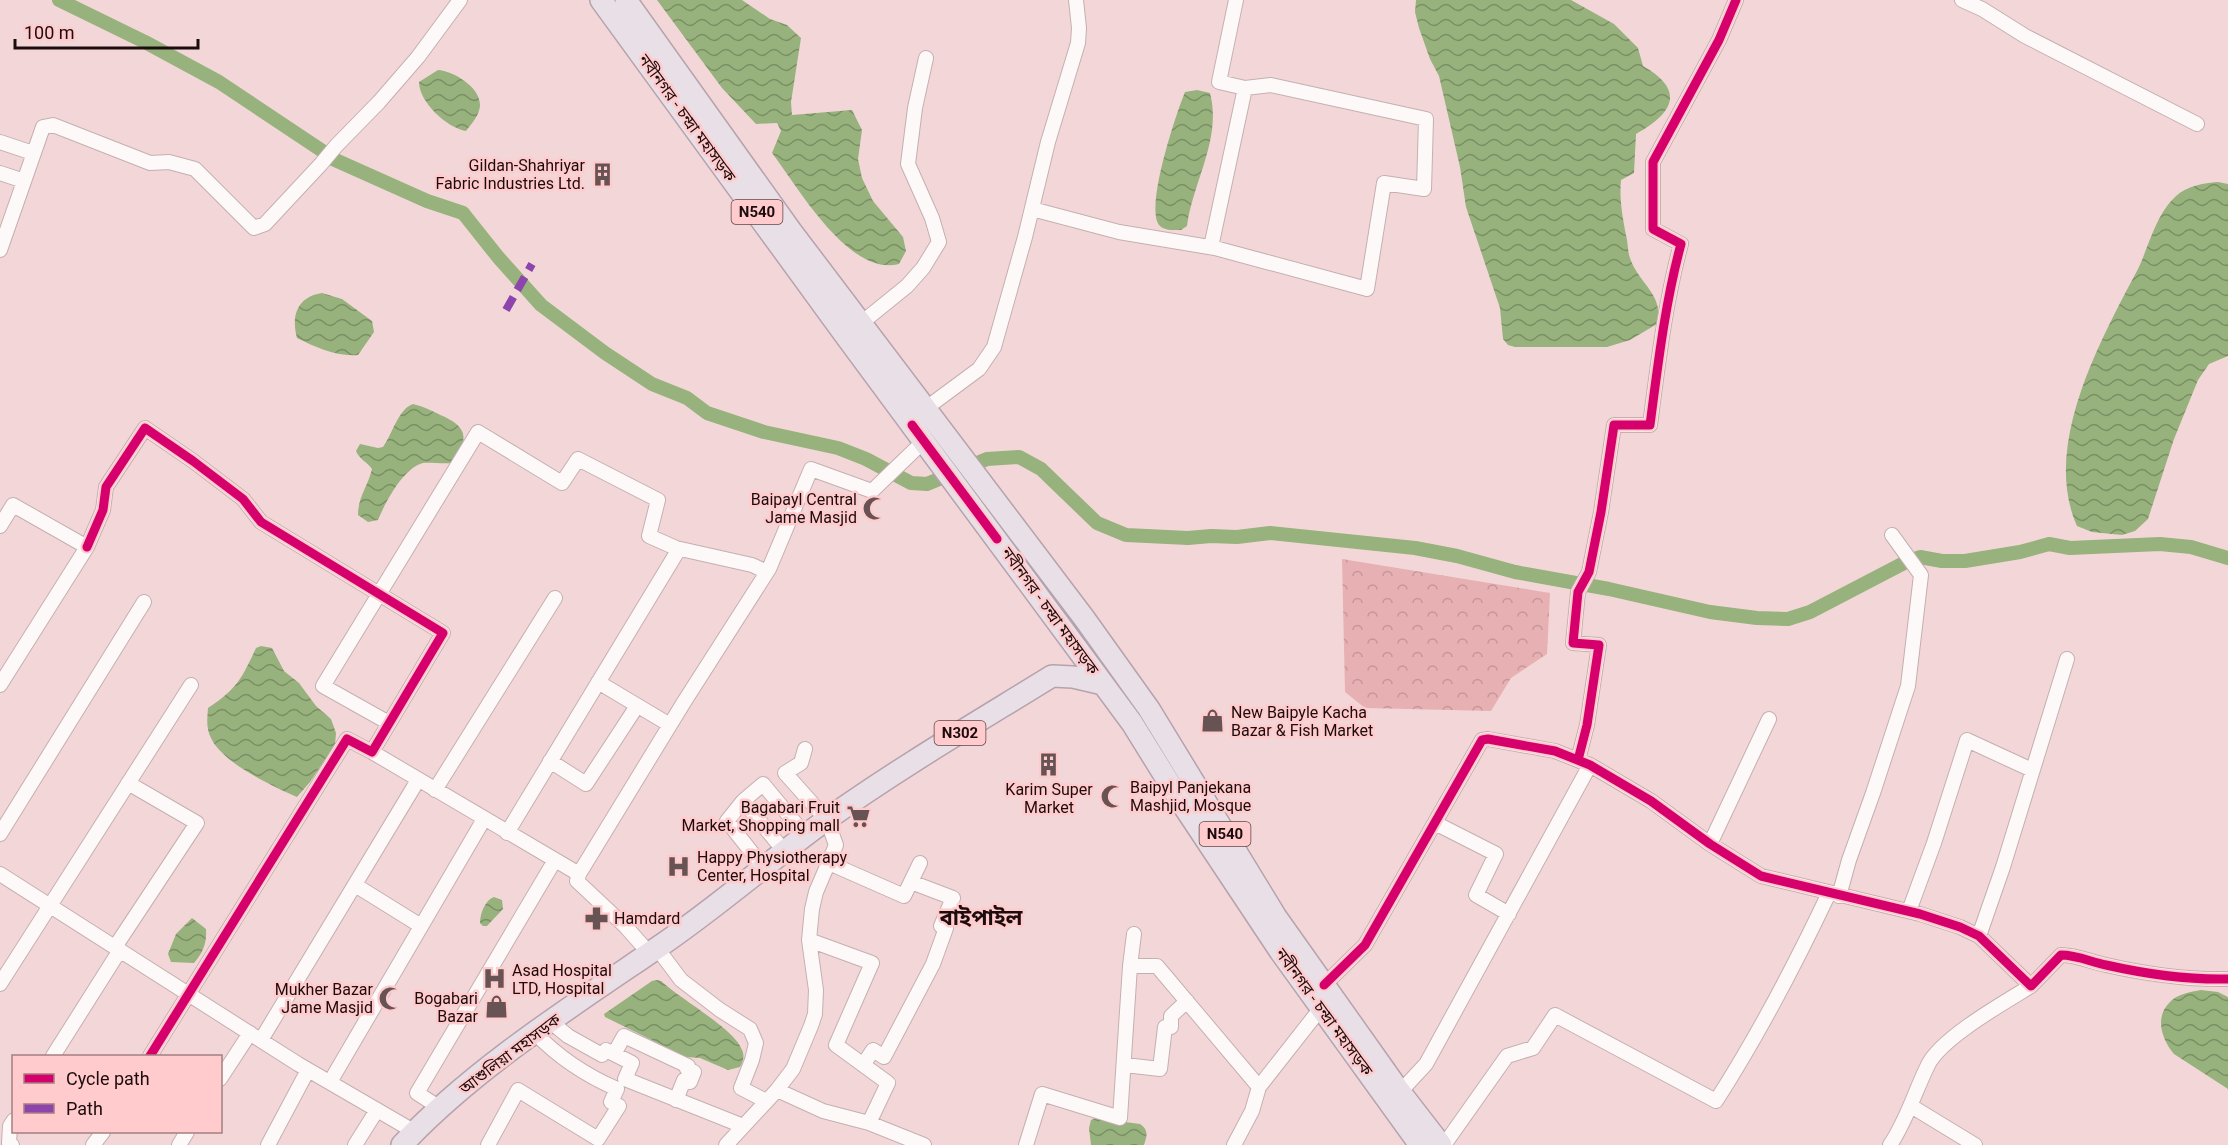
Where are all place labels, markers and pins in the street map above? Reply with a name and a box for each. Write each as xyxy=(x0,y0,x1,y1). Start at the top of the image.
place label: Gildan-Shahriyar Fabric Industries Ltd. xyxy=(435,156,586,193)
building icon: Gildan-Shahriyar Fabric Industries Ltd. xyxy=(590,161,616,187)
place label: Baipayl Central Jame Masjid xyxy=(751,490,857,527)
mosque icon: Baipayl Central Jame Masjid xyxy=(862,495,888,521)
place label: New Baipyle Kacha Bazar & Fish Market xyxy=(1231,703,1373,740)
shop icon: New Baipyle Kacha Bazar & Fish Market xyxy=(1200,708,1226,734)
building icon: Karim Super Market xyxy=(1036,751,1062,777)
place label: Baipyl Panjekana Mashjid, Mosque xyxy=(1130,778,1251,815)
place label: Karim Super Market xyxy=(1005,780,1093,817)
mosque icon: Baipyl Panjekana Mashjid, Mosque xyxy=(1099,783,1125,809)
place label: Bagabari Fruit Market, Shopping mall xyxy=(682,798,840,835)
supermarket icon: Bagabari Fruit Market, Shopping mall xyxy=(845,803,871,829)
place label: Happy Physiotherapy Center, Hospital xyxy=(697,848,848,885)
hospital icon: Happy Physiotherapy Center, Hospital xyxy=(666,853,692,879)
pharmacy icon: Hamdard xyxy=(583,905,609,931)
place label: Hamdard xyxy=(614,909,680,928)
place label: Asad Hospital LTD, Hospital xyxy=(512,961,612,998)
hospital icon: Asad Hospital LTD, Hospital xyxy=(481,966,507,992)
place label: Mukher Bazar Jame Masjid xyxy=(275,980,374,1017)
mosque icon: Mukher Bazar Jame Masjid xyxy=(378,985,404,1011)
place label: Bogabari Bazar xyxy=(414,989,479,1026)
shop icon: Bogabari Bazar xyxy=(483,994,509,1020)

